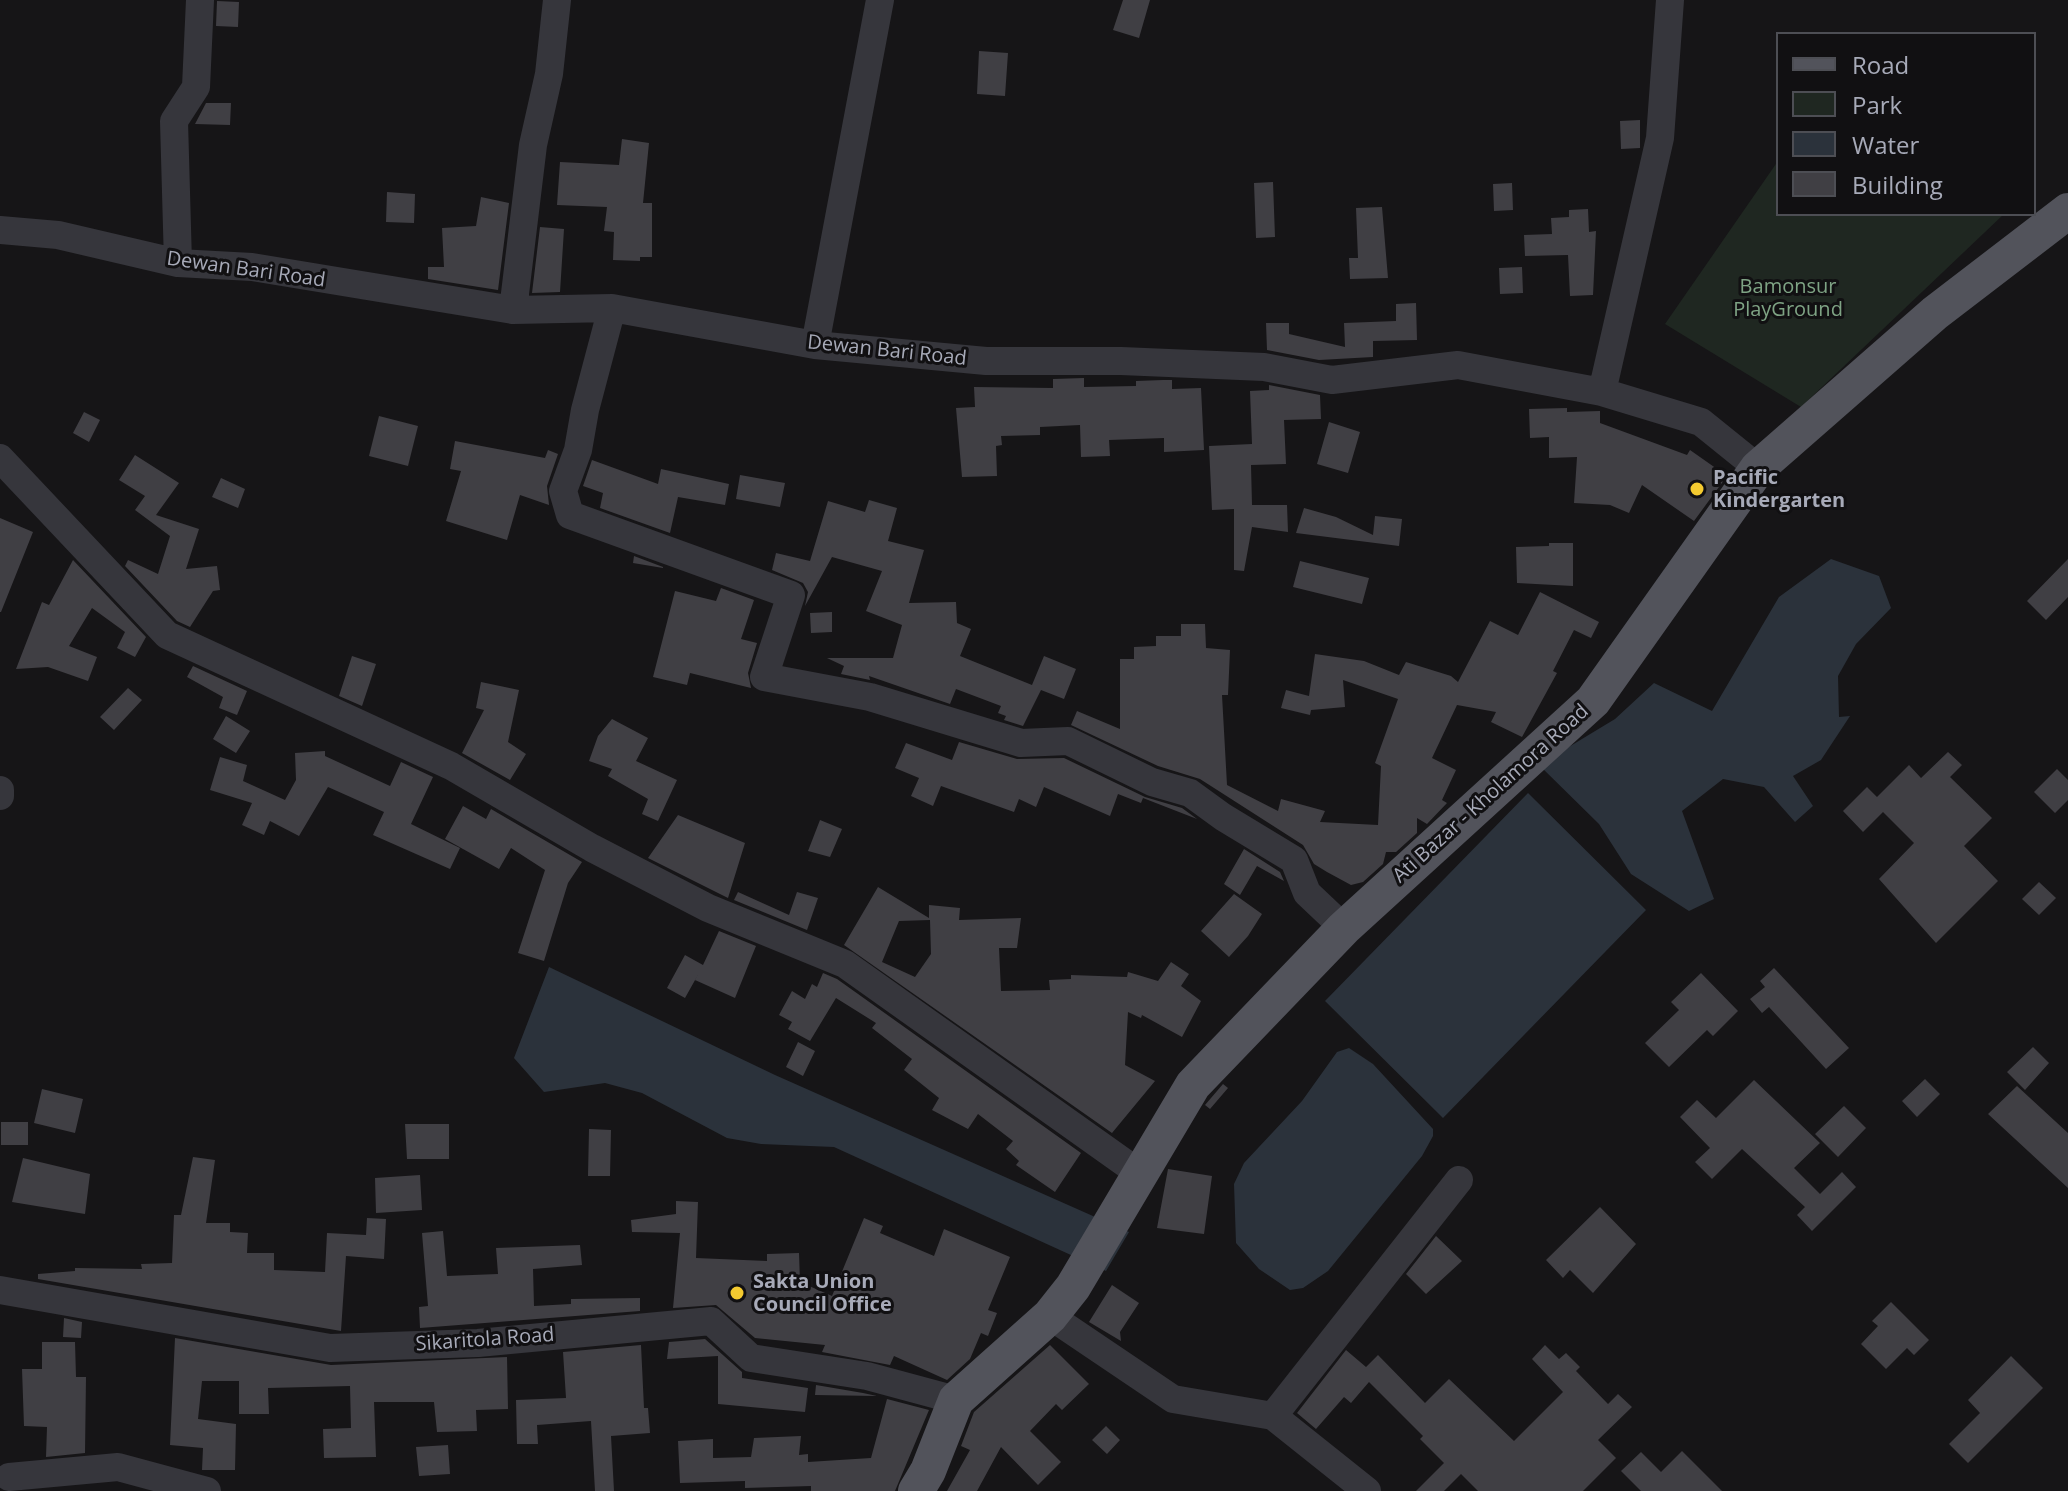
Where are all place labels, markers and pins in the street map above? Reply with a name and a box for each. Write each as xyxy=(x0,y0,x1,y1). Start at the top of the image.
place label: Pacific Kindergarten xyxy=(1713,466,1845,513)
marker: Pacific Kindergarten xyxy=(1688,480,1706,498)
place label: Sakta Union Council Office xyxy=(753,1270,892,1317)
marker: Sakta Union Council Office xyxy=(728,1284,746,1302)

